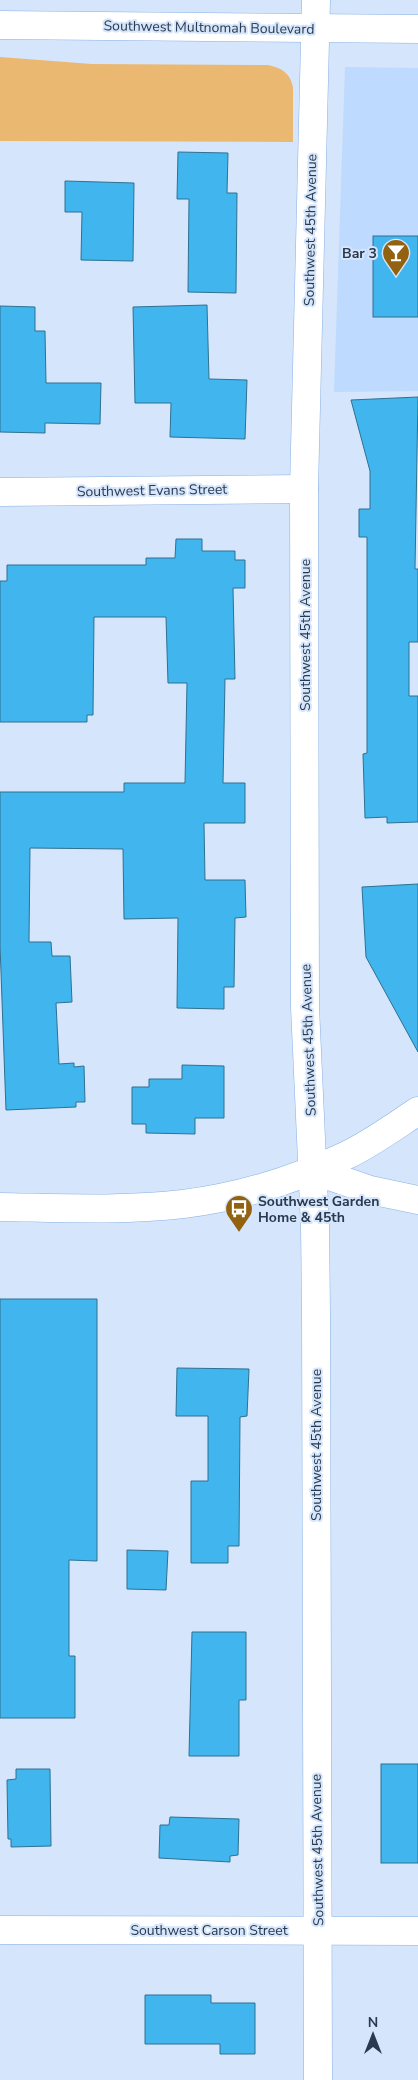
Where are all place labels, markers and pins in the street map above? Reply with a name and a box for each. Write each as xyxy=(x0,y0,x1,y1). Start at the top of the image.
bar icon: Bar 3 xyxy=(381,238,411,277)
place label: Bar 3 xyxy=(342,244,377,263)
place label: Southwest Garden Home & 45th xyxy=(258,1192,379,1227)
bus stop icon: Southwest Garden Home & 45th xyxy=(224,1194,254,1233)

